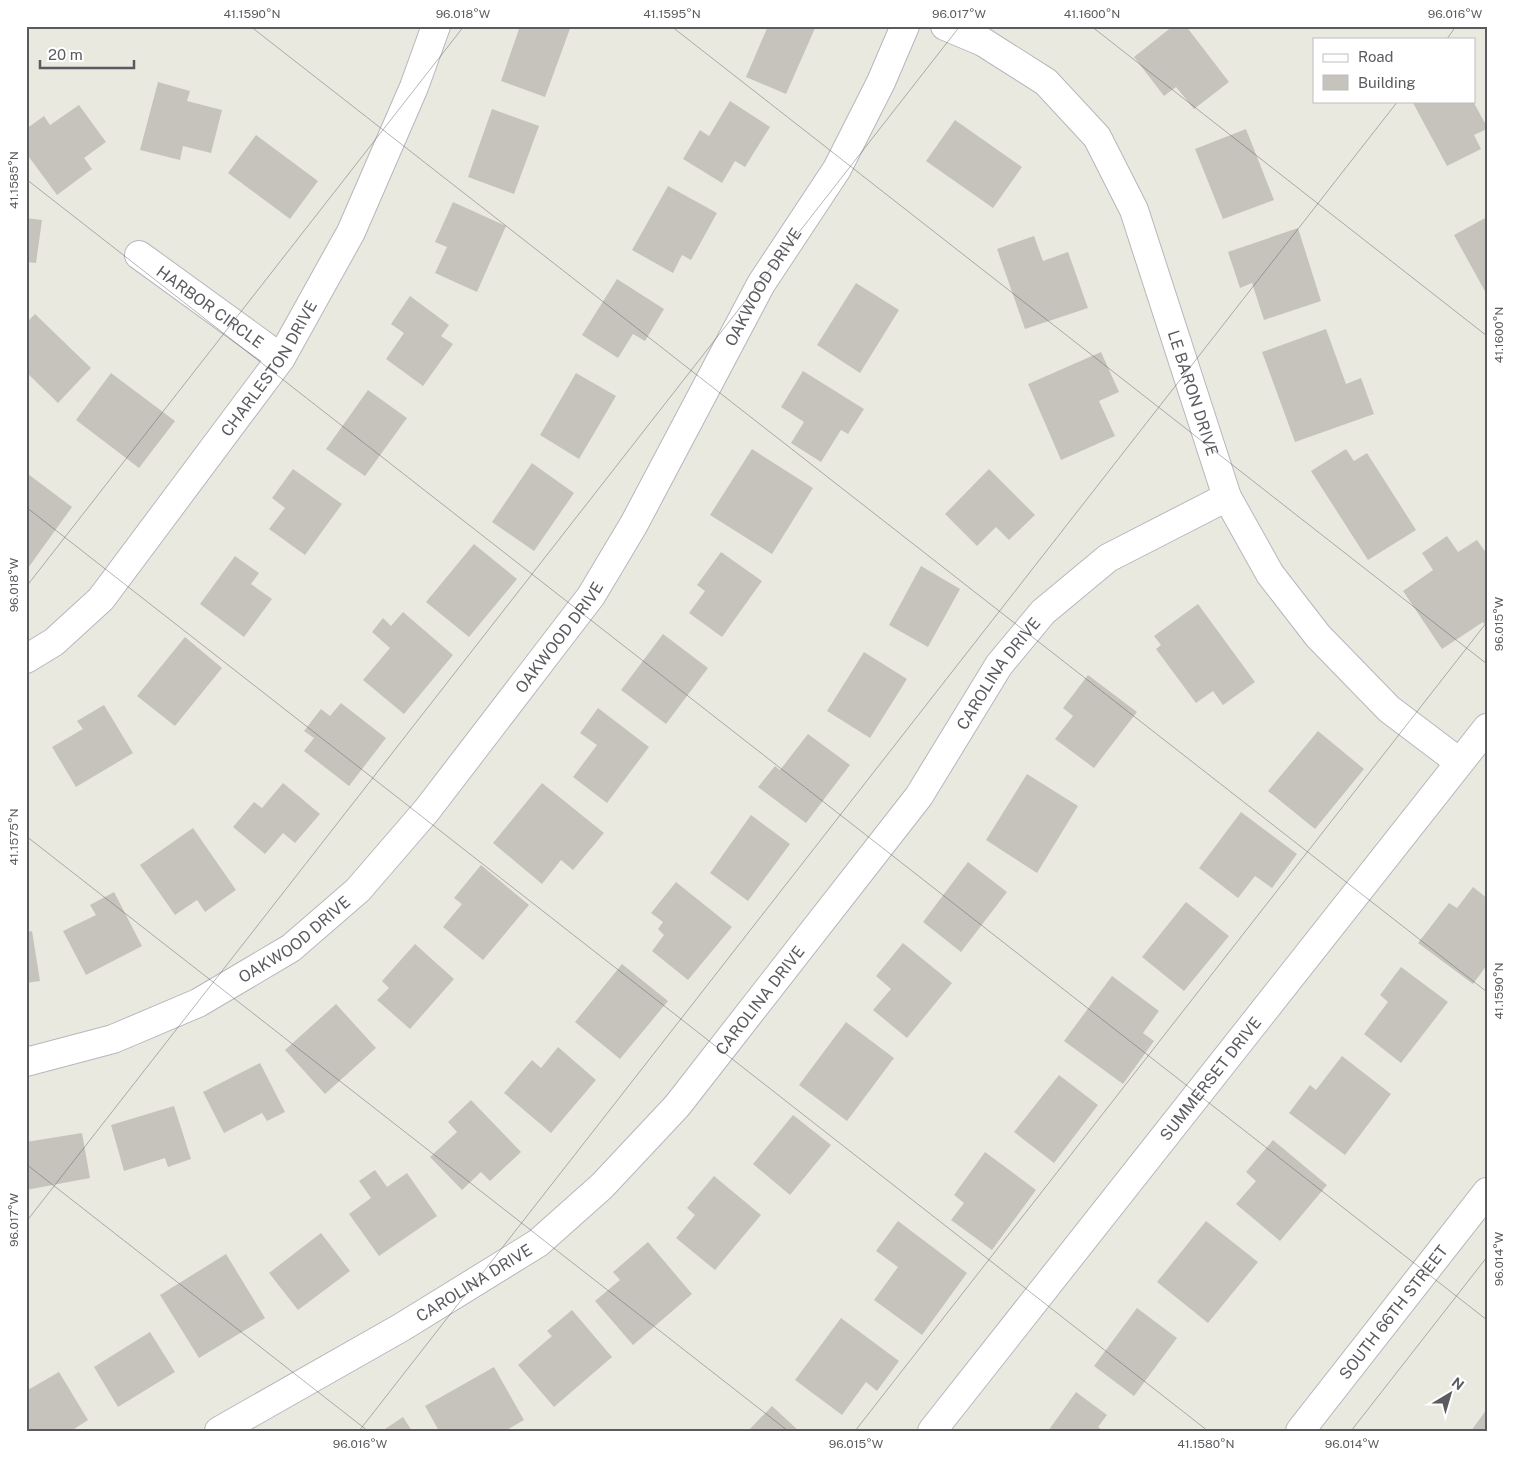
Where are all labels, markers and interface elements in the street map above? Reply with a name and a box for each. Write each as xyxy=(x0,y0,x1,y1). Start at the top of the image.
text: 41.1590°N xyxy=(223,7,281,21)
text: 96.018°W xyxy=(436,7,491,21)
text: 41.1595°N xyxy=(643,7,701,21)
text: 96.017°W xyxy=(932,7,987,21)
text: 41.1600°N xyxy=(1064,7,1120,21)
text: 96.016°W xyxy=(1428,7,1483,21)
scale bar xyxy=(40,38,134,70)
legend xyxy=(1313,38,1476,102)
text: 20 m xyxy=(48,46,83,63)
text: Road xyxy=(1358,48,1394,65)
text: Building xyxy=(1358,74,1416,91)
text: 41.1585°N xyxy=(7,151,21,209)
street label: OAKWOOD DRIVE xyxy=(721,224,805,349)
street label: HARBOR CIRCLE xyxy=(153,262,267,352)
street label: CHARLESTON DRIVE xyxy=(217,297,321,440)
text: 41.1600°N xyxy=(1492,307,1506,363)
street label: LE BARON DRIVE xyxy=(1164,328,1222,458)
text: 96.018°W xyxy=(7,557,21,612)
street label: OAKWOOD DRIVE xyxy=(511,579,607,697)
text: 96.015°W xyxy=(1492,596,1506,651)
street label: CAROLINA DRIVE xyxy=(953,614,1044,733)
text: 41.1575°N xyxy=(7,808,21,866)
street label: OAKWOOD DRIVE xyxy=(235,892,354,987)
street label: CAROLINA DRIVE xyxy=(712,942,808,1059)
text: 41.1590°N xyxy=(1492,962,1506,1020)
street label: SUMMERSET DRIVE xyxy=(1156,1013,1265,1145)
text: 96.017°W xyxy=(7,1192,21,1247)
text: 96.014°W xyxy=(1492,1231,1506,1286)
street label: CAROLINA DRIVE xyxy=(413,1240,536,1326)
street label: SOUTH 66TH STREET xyxy=(1335,1241,1452,1383)
north arrow xyxy=(1426,1370,1476,1420)
text: N xyxy=(1449,1374,1467,1393)
text: 96.016°W xyxy=(333,1437,388,1451)
text: 96.015°W xyxy=(829,1437,884,1451)
text: 41.1580°N xyxy=(1177,1437,1235,1451)
text: 96.014°W xyxy=(1325,1437,1380,1451)

